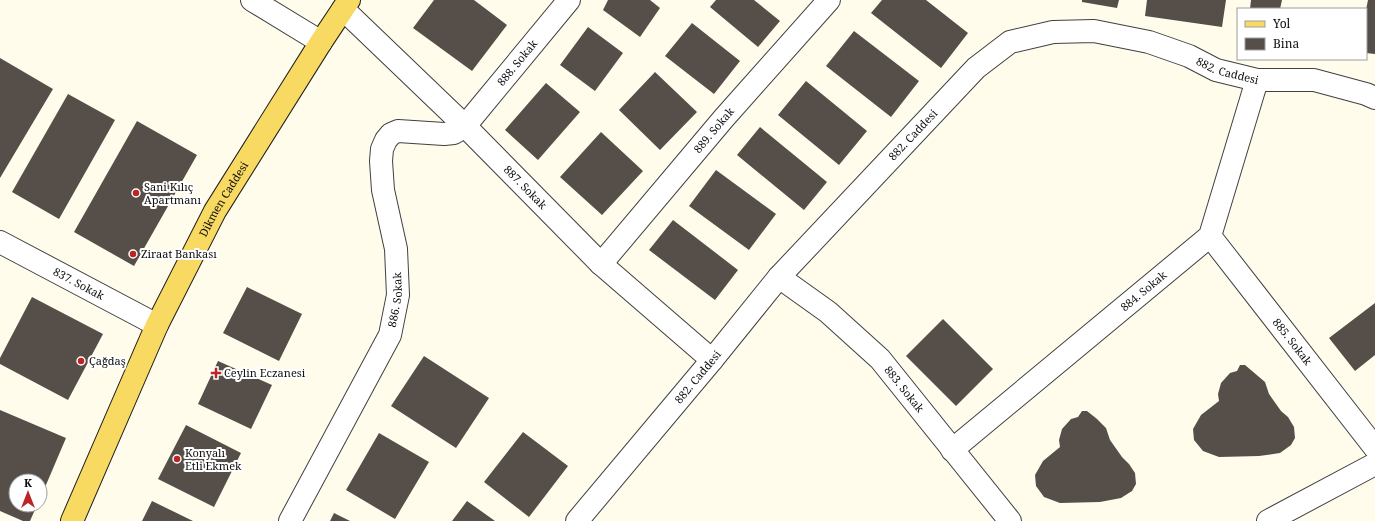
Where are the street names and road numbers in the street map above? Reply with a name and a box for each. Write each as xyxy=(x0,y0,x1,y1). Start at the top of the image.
street label: 888. Sokak xyxy=(493,36,541,89)
street label: 882. Caddesi xyxy=(1194,53,1261,87)
street label: 889. Sokak xyxy=(690,103,737,156)
street label: 882. Caddesi xyxy=(885,105,941,163)
street label: Dikmen Caddesi xyxy=(195,158,251,239)
street label: 887. Sokak xyxy=(501,162,551,212)
street label: 837. Sokak xyxy=(51,264,107,303)
street label: 884. Sokak xyxy=(1117,267,1170,314)
street label: 886. Sokak xyxy=(384,271,405,328)
street label: 885. Sokak xyxy=(1270,315,1316,368)
street label: 882. Caddesi xyxy=(671,347,724,406)
street label: 883. Sokak xyxy=(881,363,928,416)

